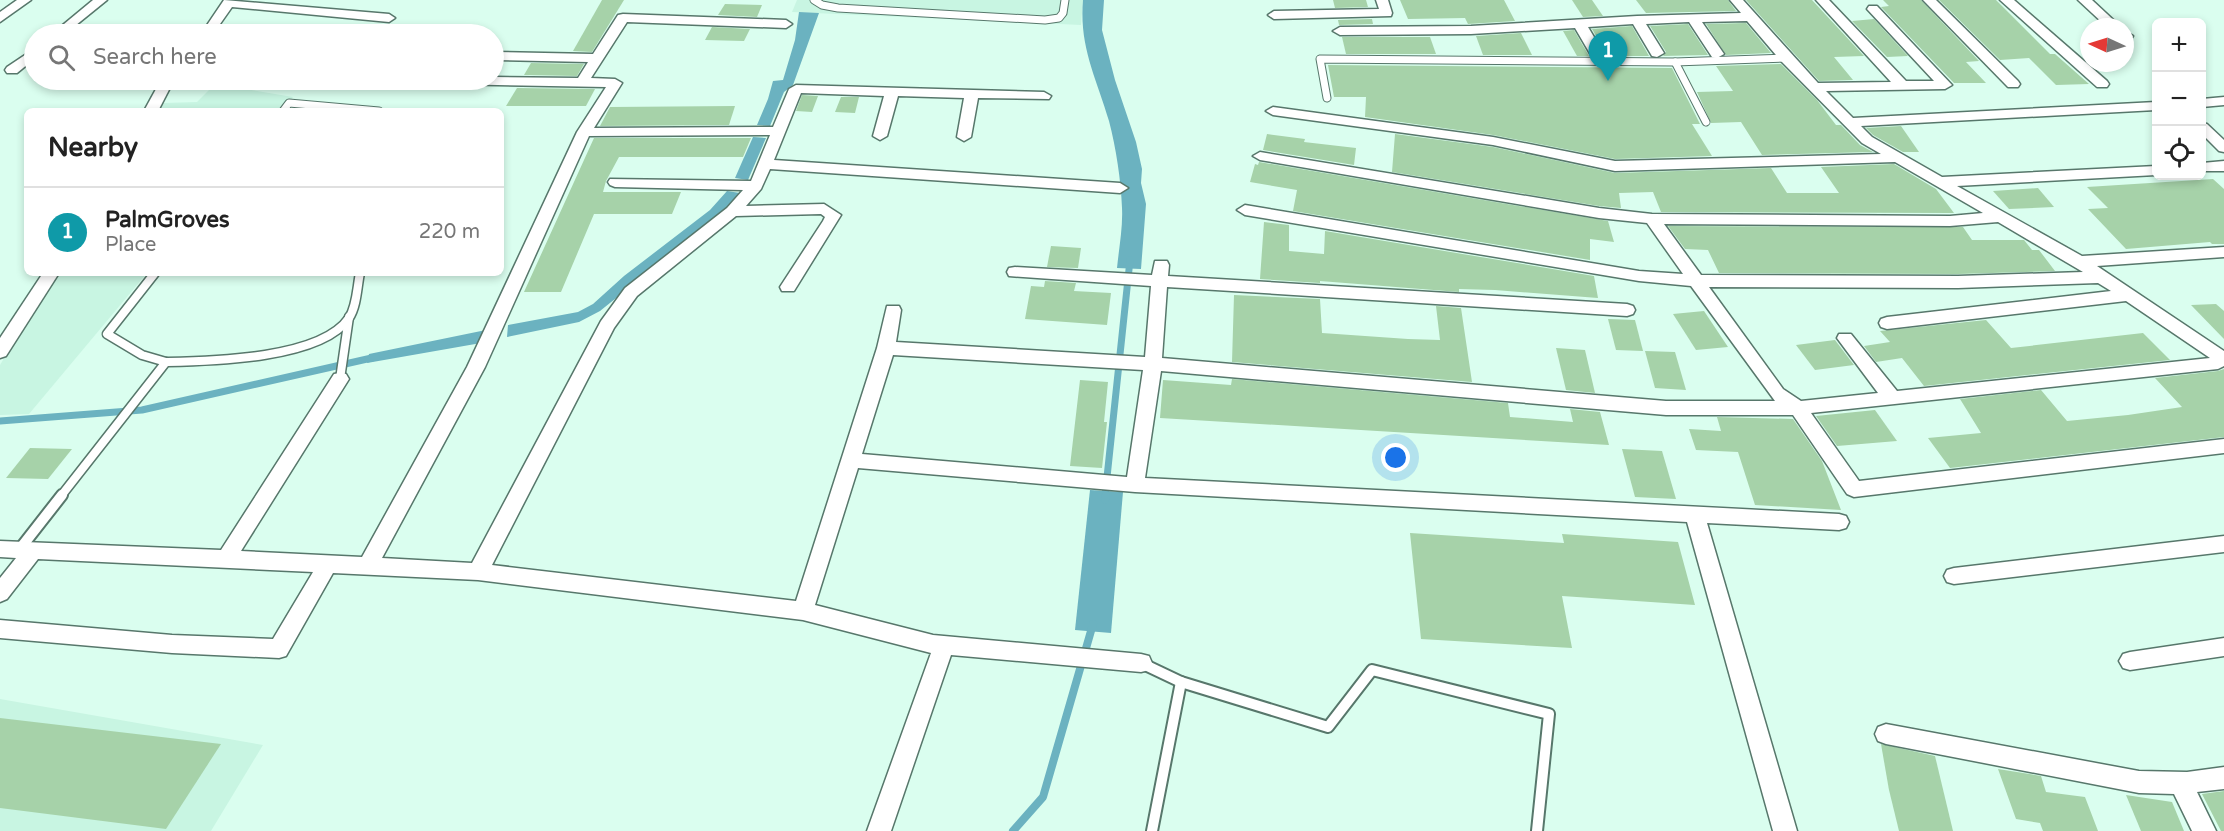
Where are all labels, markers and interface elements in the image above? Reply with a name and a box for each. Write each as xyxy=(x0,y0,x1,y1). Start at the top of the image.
north arrow xyxy=(2080,18,2134,72)
map controls xyxy=(2152,18,2206,180)
button: + xyxy=(2152,18,2206,72)
search box xyxy=(24,24,504,90)
pin: 1 xyxy=(1588,32,1628,81)
icon: search xyxy=(45,41,78,74)
text: Search here xyxy=(93,44,217,70)
button: − xyxy=(2152,72,2206,126)
button: locate xyxy=(2152,126,2206,180)
text: Nearby xyxy=(48,132,138,163)
text: PalmGroves xyxy=(105,207,230,233)
text: 1 xyxy=(61,220,74,244)
text: 220 m xyxy=(419,220,480,244)
text: Place xyxy=(105,233,156,257)
your location xyxy=(1381,443,1410,472)

